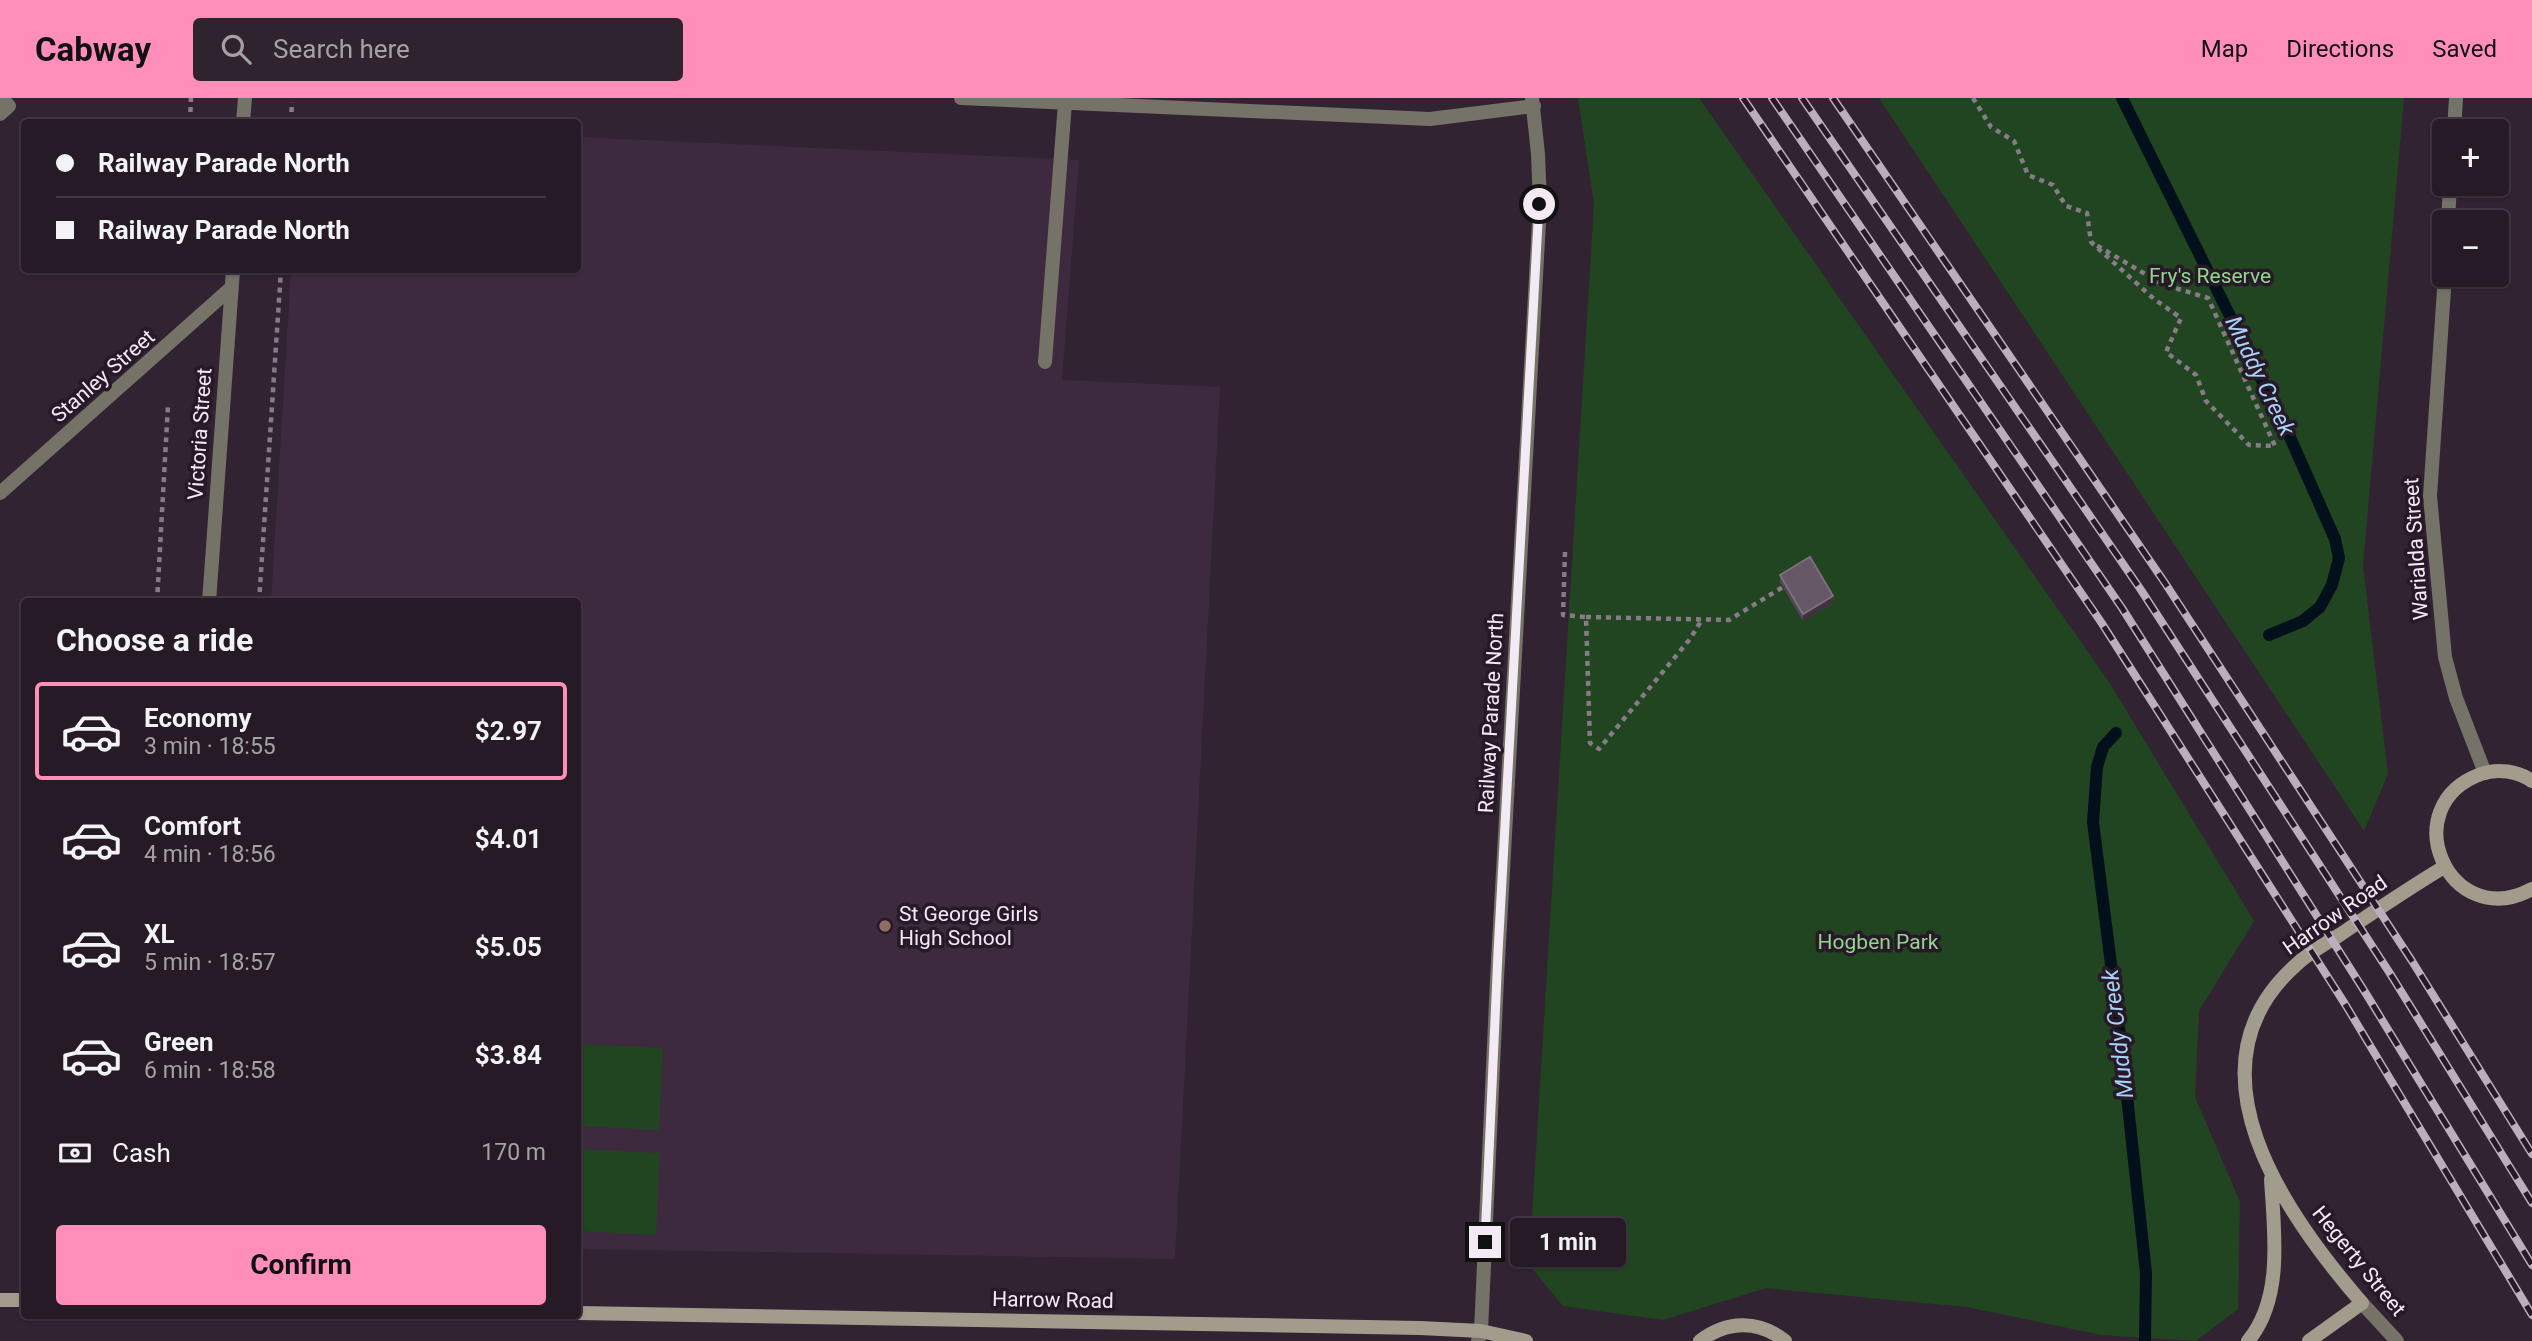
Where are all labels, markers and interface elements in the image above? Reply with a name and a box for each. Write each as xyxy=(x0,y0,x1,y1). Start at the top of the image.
search box xyxy=(193,18,683,81)
text: Cabway xyxy=(35,30,151,69)
icon: search xyxy=(217,30,255,68)
text: Search here xyxy=(273,34,410,64)
text: Map xyxy=(2201,35,2248,63)
text: Directions xyxy=(2286,35,2394,63)
text: Saved xyxy=(2432,35,2497,63)
map controls xyxy=(2432,119,2509,287)
button: + xyxy=(2432,119,2509,196)
text: Railway Parade North xyxy=(98,148,350,178)
route start xyxy=(1523,188,1555,220)
button: − xyxy=(2432,210,2509,287)
text: Railway Parade North xyxy=(98,215,350,245)
park label: Fry's Reserve xyxy=(2149,264,2271,288)
water label: Muddy Creek xyxy=(2219,312,2301,441)
street label: Stanley Street xyxy=(46,325,160,427)
street label: Victoria Street xyxy=(183,367,217,501)
street label: Warialda Street xyxy=(2399,477,2433,621)
street label: Railway Parade North xyxy=(1474,612,1508,814)
text: Choose a ride xyxy=(56,621,253,659)
icon: car xyxy=(60,700,123,763)
text: Economy xyxy=(144,703,251,733)
text: $2.97 xyxy=(475,716,542,746)
text: 3 min · 18:55 xyxy=(144,733,276,760)
icon: car xyxy=(60,808,123,871)
text: Comfort xyxy=(144,811,241,841)
text: $4.01 xyxy=(475,824,542,854)
text: 4 min · 18:56 xyxy=(144,841,276,868)
street label: Harrow Road xyxy=(2278,870,2392,960)
place label: St George Girls High School xyxy=(899,902,1039,950)
icon: car xyxy=(60,916,123,979)
marker: St George Girls High School xyxy=(877,918,893,934)
text: XL xyxy=(144,919,175,949)
park label: Hogben Park xyxy=(1818,930,1939,954)
text: $5.05 xyxy=(475,932,542,962)
text: 5 min · 18:57 xyxy=(144,949,276,976)
water label: Muddy Creek xyxy=(2097,967,2139,1100)
icon: car xyxy=(60,1024,123,1087)
text: Green xyxy=(144,1027,214,1057)
text: $3.84 xyxy=(475,1040,542,1070)
text: 6 min · 18:58 xyxy=(144,1057,276,1084)
icon: cash xyxy=(56,1134,94,1172)
text: Cash xyxy=(112,1138,171,1168)
text: 170 m xyxy=(481,1139,546,1166)
street label: Hegerty Street xyxy=(2307,1201,2411,1321)
callout: 1 min xyxy=(1510,1218,1625,1266)
button: Confirm xyxy=(56,1225,546,1305)
route end xyxy=(1469,1226,1501,1258)
text: 1 min xyxy=(1539,1229,1597,1256)
street label: Harrow Road xyxy=(992,1287,1114,1313)

